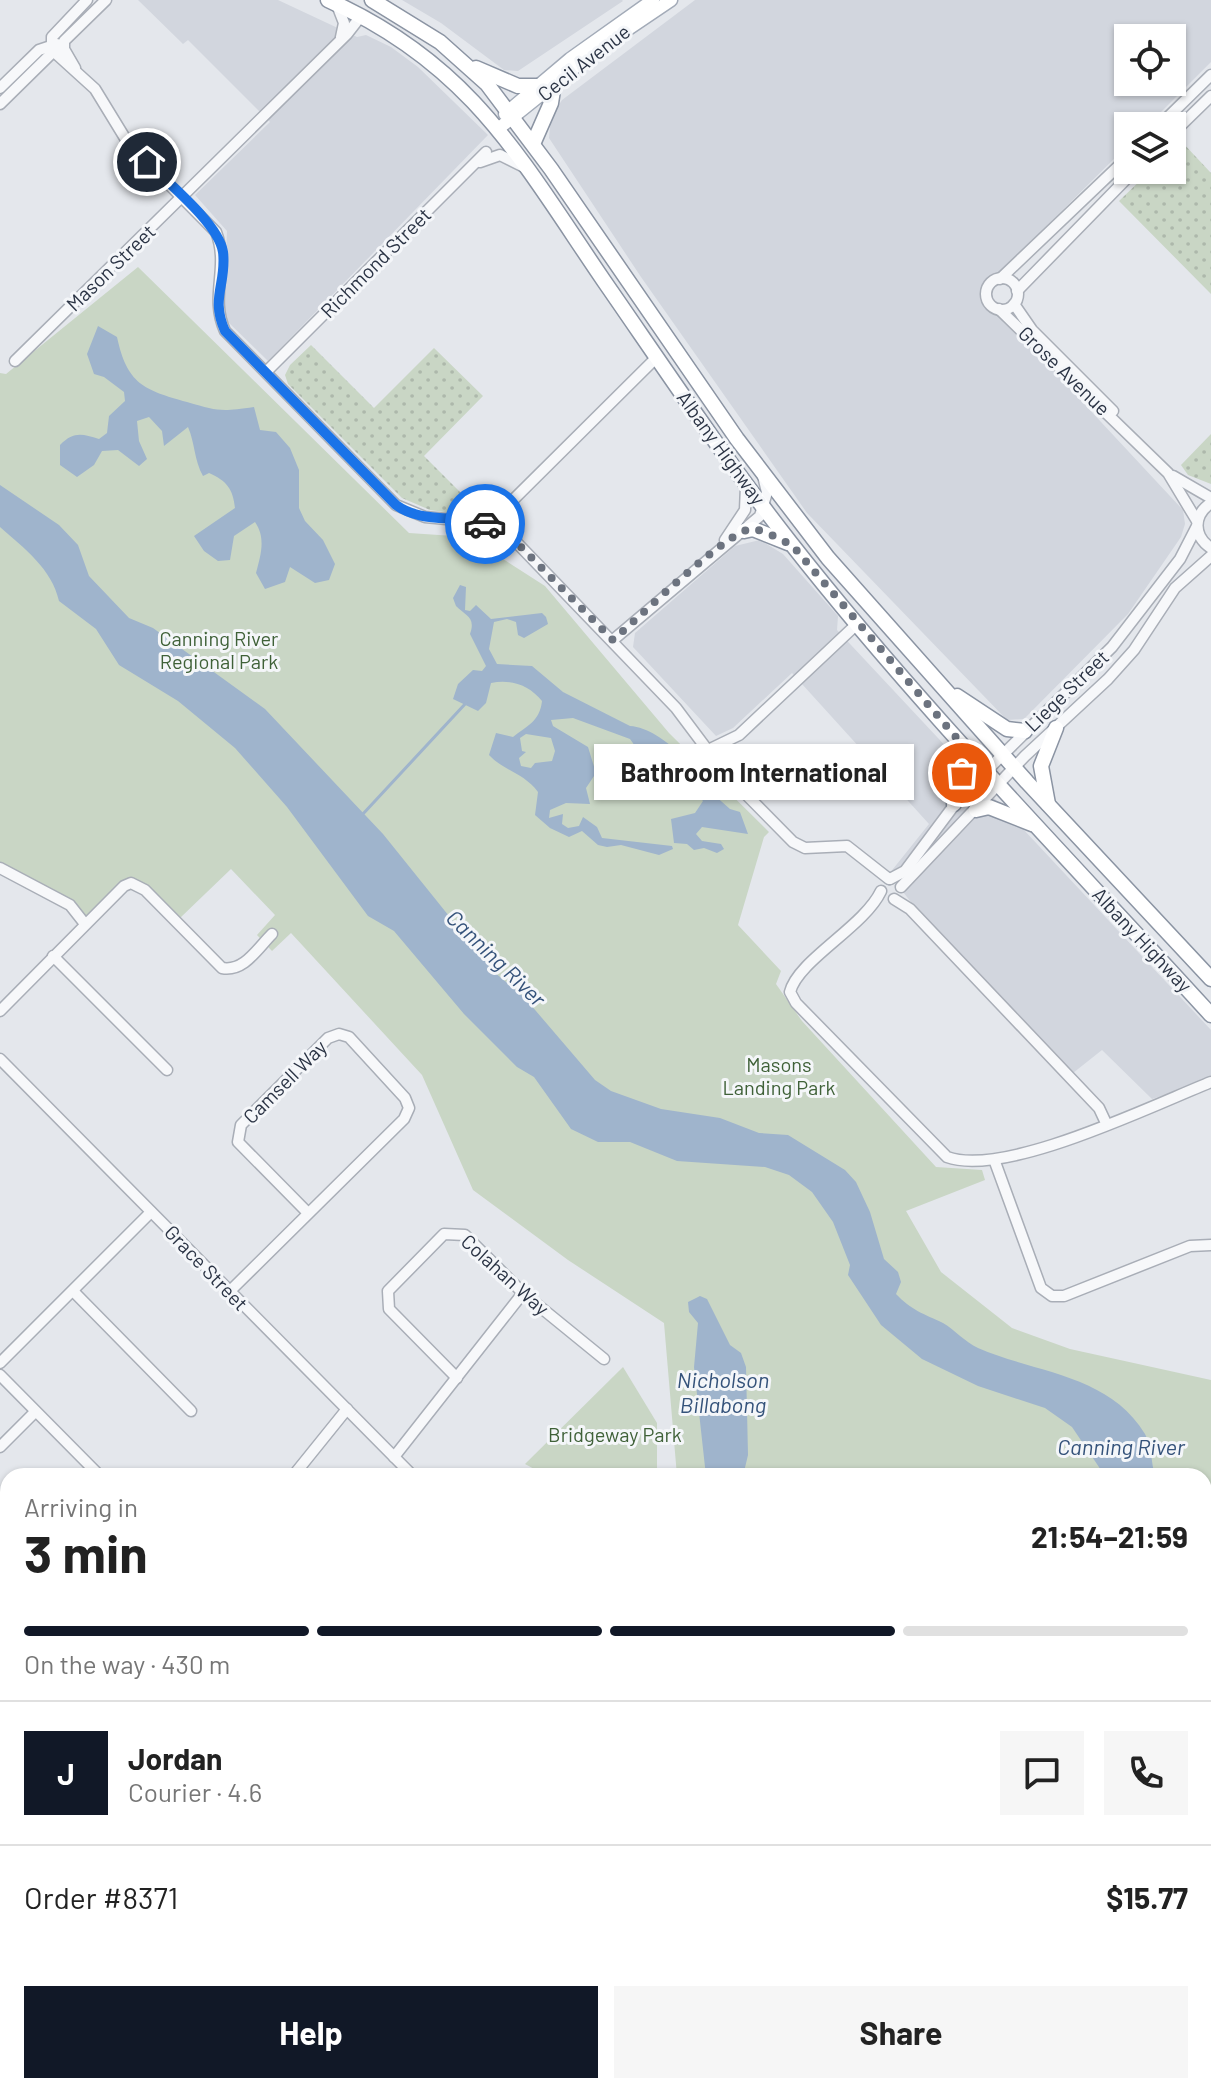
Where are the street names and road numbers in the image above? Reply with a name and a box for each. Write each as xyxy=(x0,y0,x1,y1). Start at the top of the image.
street label: Cecil Avenue xyxy=(532,19,634,106)
street label: Richmond Street xyxy=(315,202,435,322)
street label: Mason Street xyxy=(61,219,160,316)
street label: Grose Avenue xyxy=(1014,321,1116,420)
street label: Albany Highway xyxy=(673,386,771,509)
street label: Liege Street xyxy=(1019,644,1113,736)
street label: Albany Highway xyxy=(1088,882,1197,997)
street label: Camsell Way xyxy=(238,1035,331,1128)
street label: Grace Street xyxy=(160,1220,253,1315)
street label: Colahan Way xyxy=(457,1229,554,1320)

